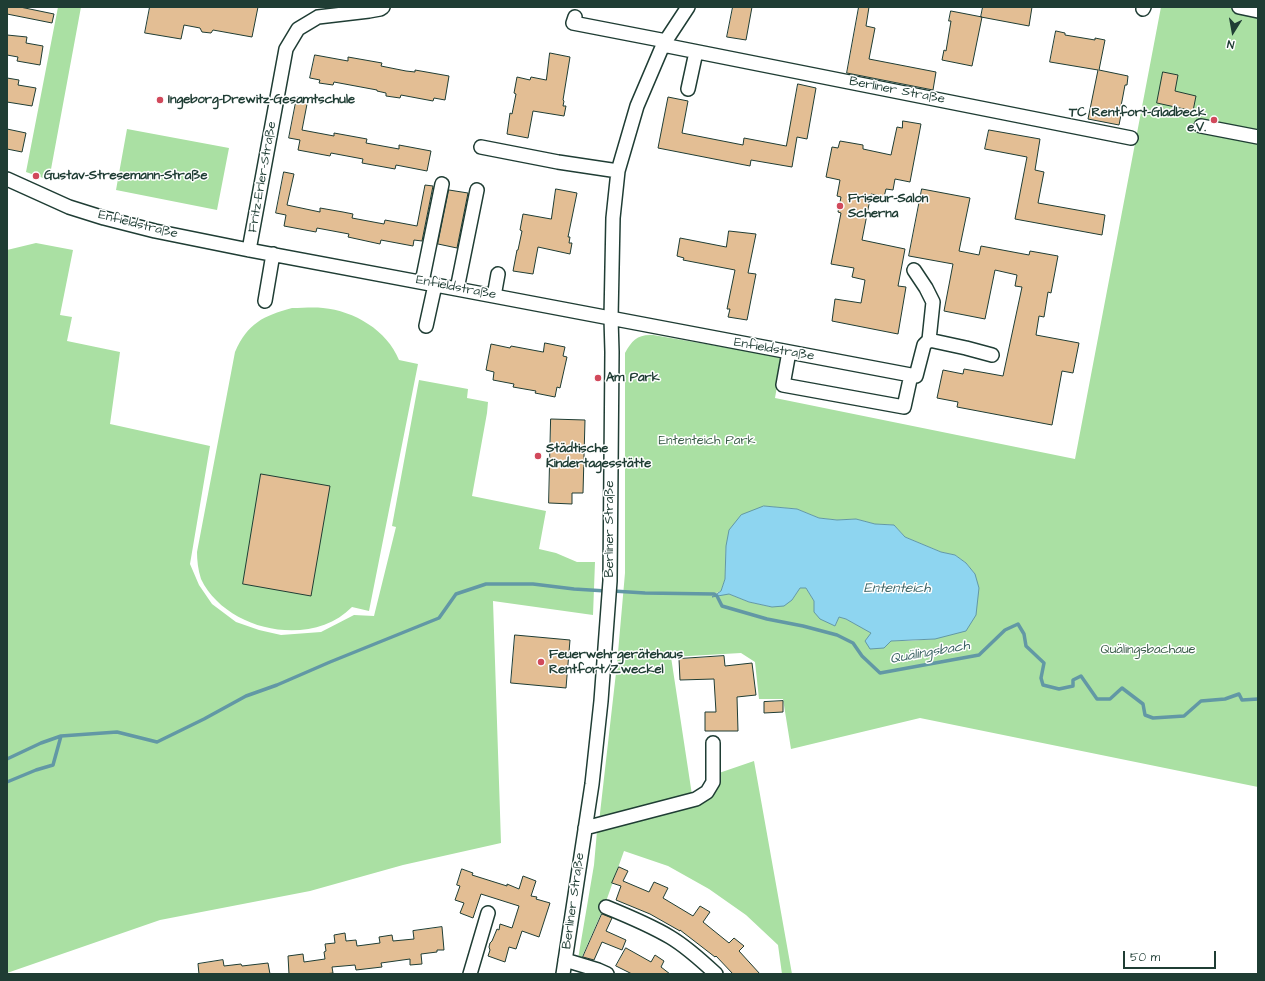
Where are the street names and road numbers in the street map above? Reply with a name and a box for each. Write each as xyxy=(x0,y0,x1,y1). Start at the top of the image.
street label: Berliner Straße xyxy=(848,74,946,108)
street label: Fritz-Erler-Straße xyxy=(246,120,280,234)
street label: Enfieldstraße xyxy=(97,208,179,242)
street label: Enfieldstraße xyxy=(415,273,497,303)
street label: Enfieldstraße xyxy=(733,335,815,365)
street label: Berliner Straße xyxy=(602,480,618,578)
street label: Berliner Straße xyxy=(560,852,588,950)

